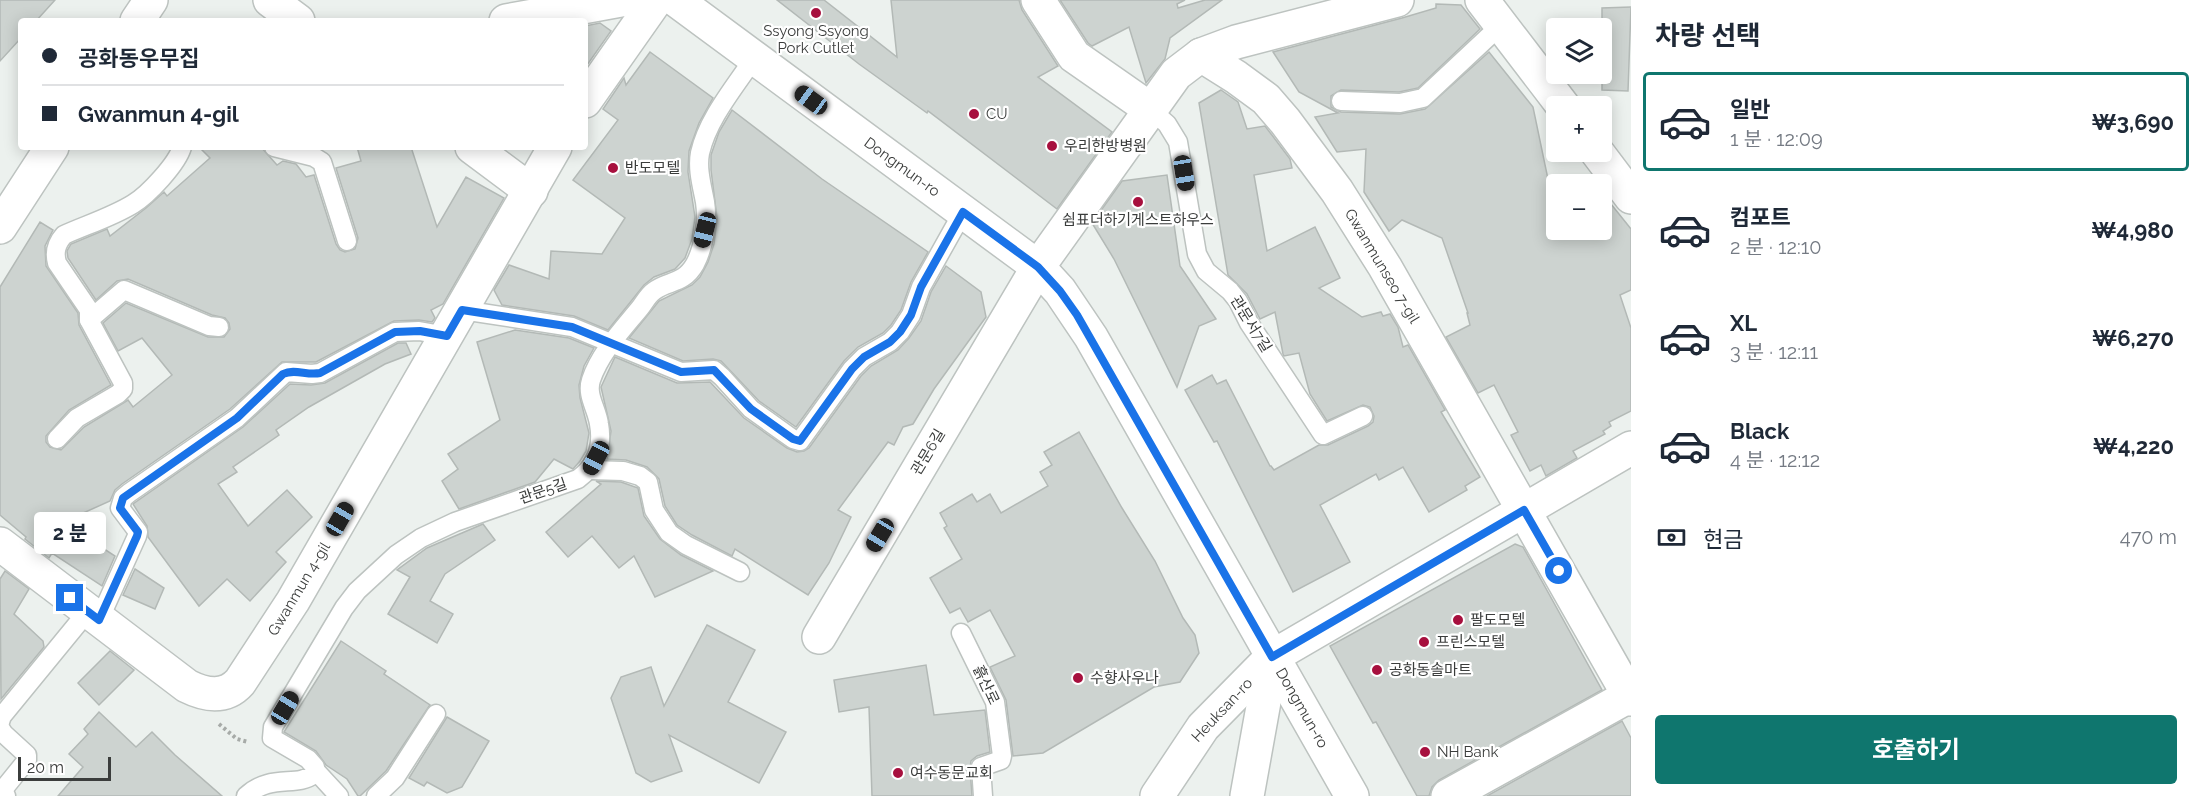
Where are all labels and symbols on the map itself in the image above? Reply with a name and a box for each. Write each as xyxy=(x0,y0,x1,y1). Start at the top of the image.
marker: Ssyong Ssyong Pork Cutlet xyxy=(809,6,823,20)
place label: Ssyong Ssyong Pork Cutlet xyxy=(763,22,869,57)
car xyxy=(791,82,831,118)
place label: CU xyxy=(986,105,1008,123)
marker: CU xyxy=(967,107,981,121)
street label: Dongmun-ro xyxy=(861,133,944,201)
place label: 우리한방병원 xyxy=(1064,137,1147,155)
marker: 우리한방병원 xyxy=(1045,139,1059,153)
car xyxy=(1172,154,1196,192)
place label: 반도모텔 xyxy=(625,159,680,177)
marker: 반도모텔 xyxy=(606,161,620,175)
marker: 쉼표더하기게스트하우스 xyxy=(1131,195,1145,209)
street label: Gwanmunseo 7-gil xyxy=(1341,206,1424,327)
car xyxy=(692,210,718,250)
place label: 쉼표더하기게스트하우스 xyxy=(1062,211,1214,229)
street label: 관문서7길 xyxy=(1227,292,1275,356)
street label: 관문6길 xyxy=(907,426,949,478)
car xyxy=(580,438,612,478)
street label: 관문5길 xyxy=(517,474,569,508)
car xyxy=(323,499,357,539)
callout: 2 분 xyxy=(34,511,106,553)
car xyxy=(863,515,897,555)
street label: Gwanmun 4-gil xyxy=(264,538,334,639)
route start xyxy=(1545,557,1572,584)
route end xyxy=(56,584,83,611)
place label: 팔도모텔 xyxy=(1470,611,1525,629)
marker: 팔도모텔 xyxy=(1451,613,1465,627)
place label: 프린스모텔 xyxy=(1436,633,1505,651)
marker: 프린스모텔 xyxy=(1417,635,1431,649)
place label: 공화동솔마트 xyxy=(1389,661,1472,679)
street label: 흙산로 xyxy=(969,662,1003,708)
marker: 공화동솔마트 xyxy=(1370,663,1384,677)
street label: Dongmun-ro xyxy=(1272,665,1332,751)
place label: 수향사우나 xyxy=(1090,669,1159,687)
marker: 수향사우나 xyxy=(1071,671,1085,685)
street label: Heuksan-ro xyxy=(1188,674,1256,746)
car xyxy=(268,688,302,728)
place label: NH Bank xyxy=(1437,743,1498,761)
marker: NH Bank xyxy=(1418,745,1432,759)
scale bar xyxy=(18,754,111,782)
place label: 여수동문교회 xyxy=(910,764,993,782)
marker: 여수동문교회 xyxy=(891,766,905,780)

